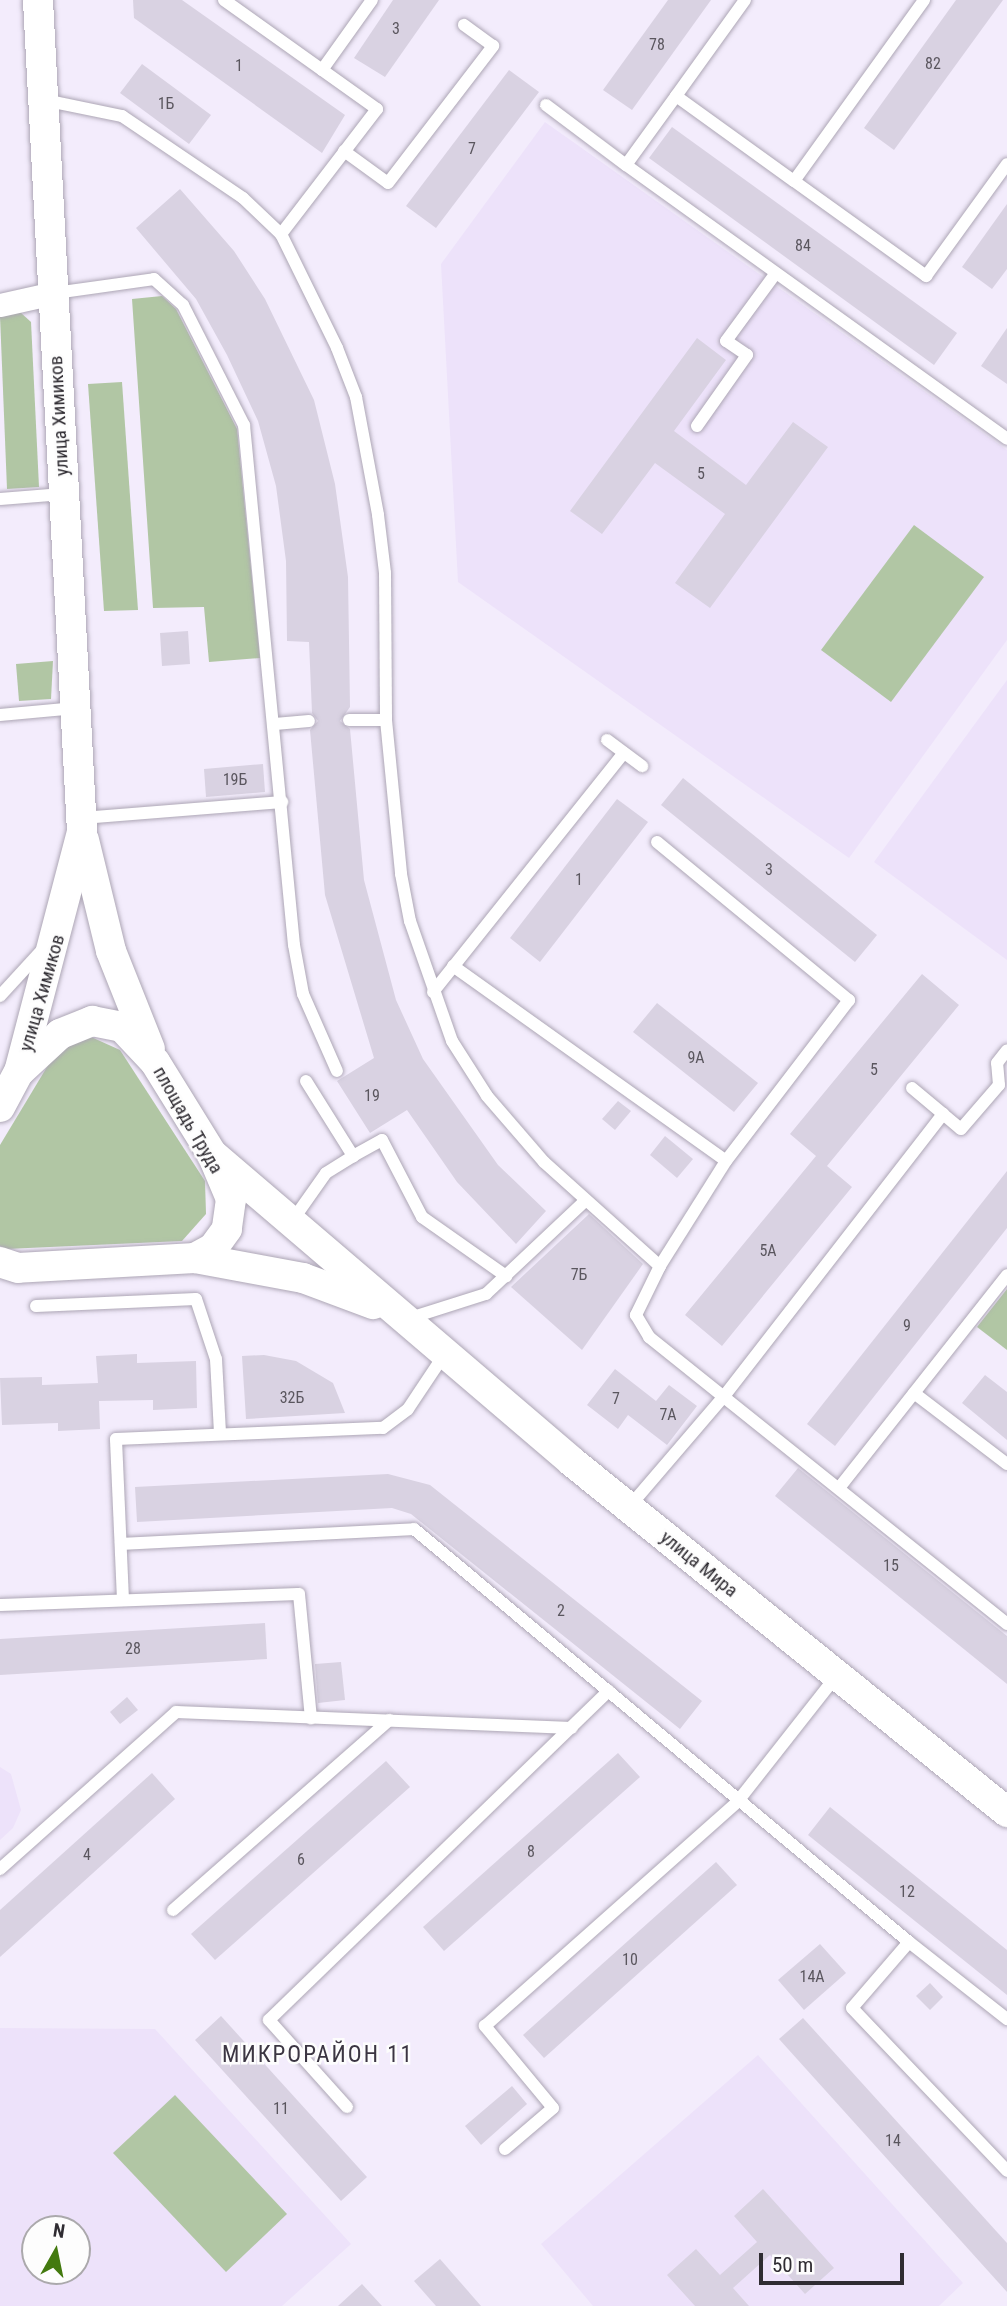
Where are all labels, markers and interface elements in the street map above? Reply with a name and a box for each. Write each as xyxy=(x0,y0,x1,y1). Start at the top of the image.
house number: 3 xyxy=(392,19,400,39)
house number: 78 xyxy=(649,35,665,55)
house number: 82 xyxy=(925,54,941,74)
house number: 1 xyxy=(235,56,243,76)
house number: 1Б xyxy=(158,94,174,114)
house number: 7 xyxy=(468,139,476,159)
house number: 84 xyxy=(795,236,811,256)
street label: улица Химиков xyxy=(44,355,74,477)
house number: 5 xyxy=(697,464,705,484)
house number: 19Б xyxy=(223,770,247,790)
house number: 3 xyxy=(765,860,773,880)
house number: 1 xyxy=(575,870,583,890)
street label: улица Химиков xyxy=(14,932,70,1054)
house number: 9А xyxy=(687,1048,705,1068)
house number: 5 xyxy=(870,1060,878,1080)
street label: площадь Труда xyxy=(148,1062,228,1178)
house number: 19 xyxy=(364,1086,380,1106)
house number: 5А xyxy=(759,1241,777,1261)
house number: 7Б xyxy=(571,1265,587,1285)
house number: 9 xyxy=(903,1316,911,1336)
house number: 32Б xyxy=(280,1388,304,1408)
house number: 7 xyxy=(612,1389,620,1409)
house number: 7А xyxy=(659,1405,677,1425)
street label: улица Мира xyxy=(656,1526,742,1602)
house number: 15 xyxy=(883,1556,899,1576)
house number: 2 xyxy=(557,1601,565,1621)
house number: 28 xyxy=(125,1639,141,1659)
house number: 8 xyxy=(527,1842,535,1862)
house number: 4 xyxy=(83,1845,91,1865)
house number: 6 xyxy=(297,1850,305,1870)
house number: 12 xyxy=(899,1882,915,1902)
house number: 10 xyxy=(622,1950,638,1970)
house number: 14А xyxy=(799,1967,825,1987)
district label: МИКРОРАЙОН 11 xyxy=(224,2041,412,2069)
house number: 11 xyxy=(273,2099,289,2119)
house number: 14 xyxy=(885,2131,901,2151)
north arrow xyxy=(21,2215,91,2285)
text: N xyxy=(51,2218,67,2243)
scale bar xyxy=(762,2240,907,2284)
text: 50 m xyxy=(772,2253,813,2277)

